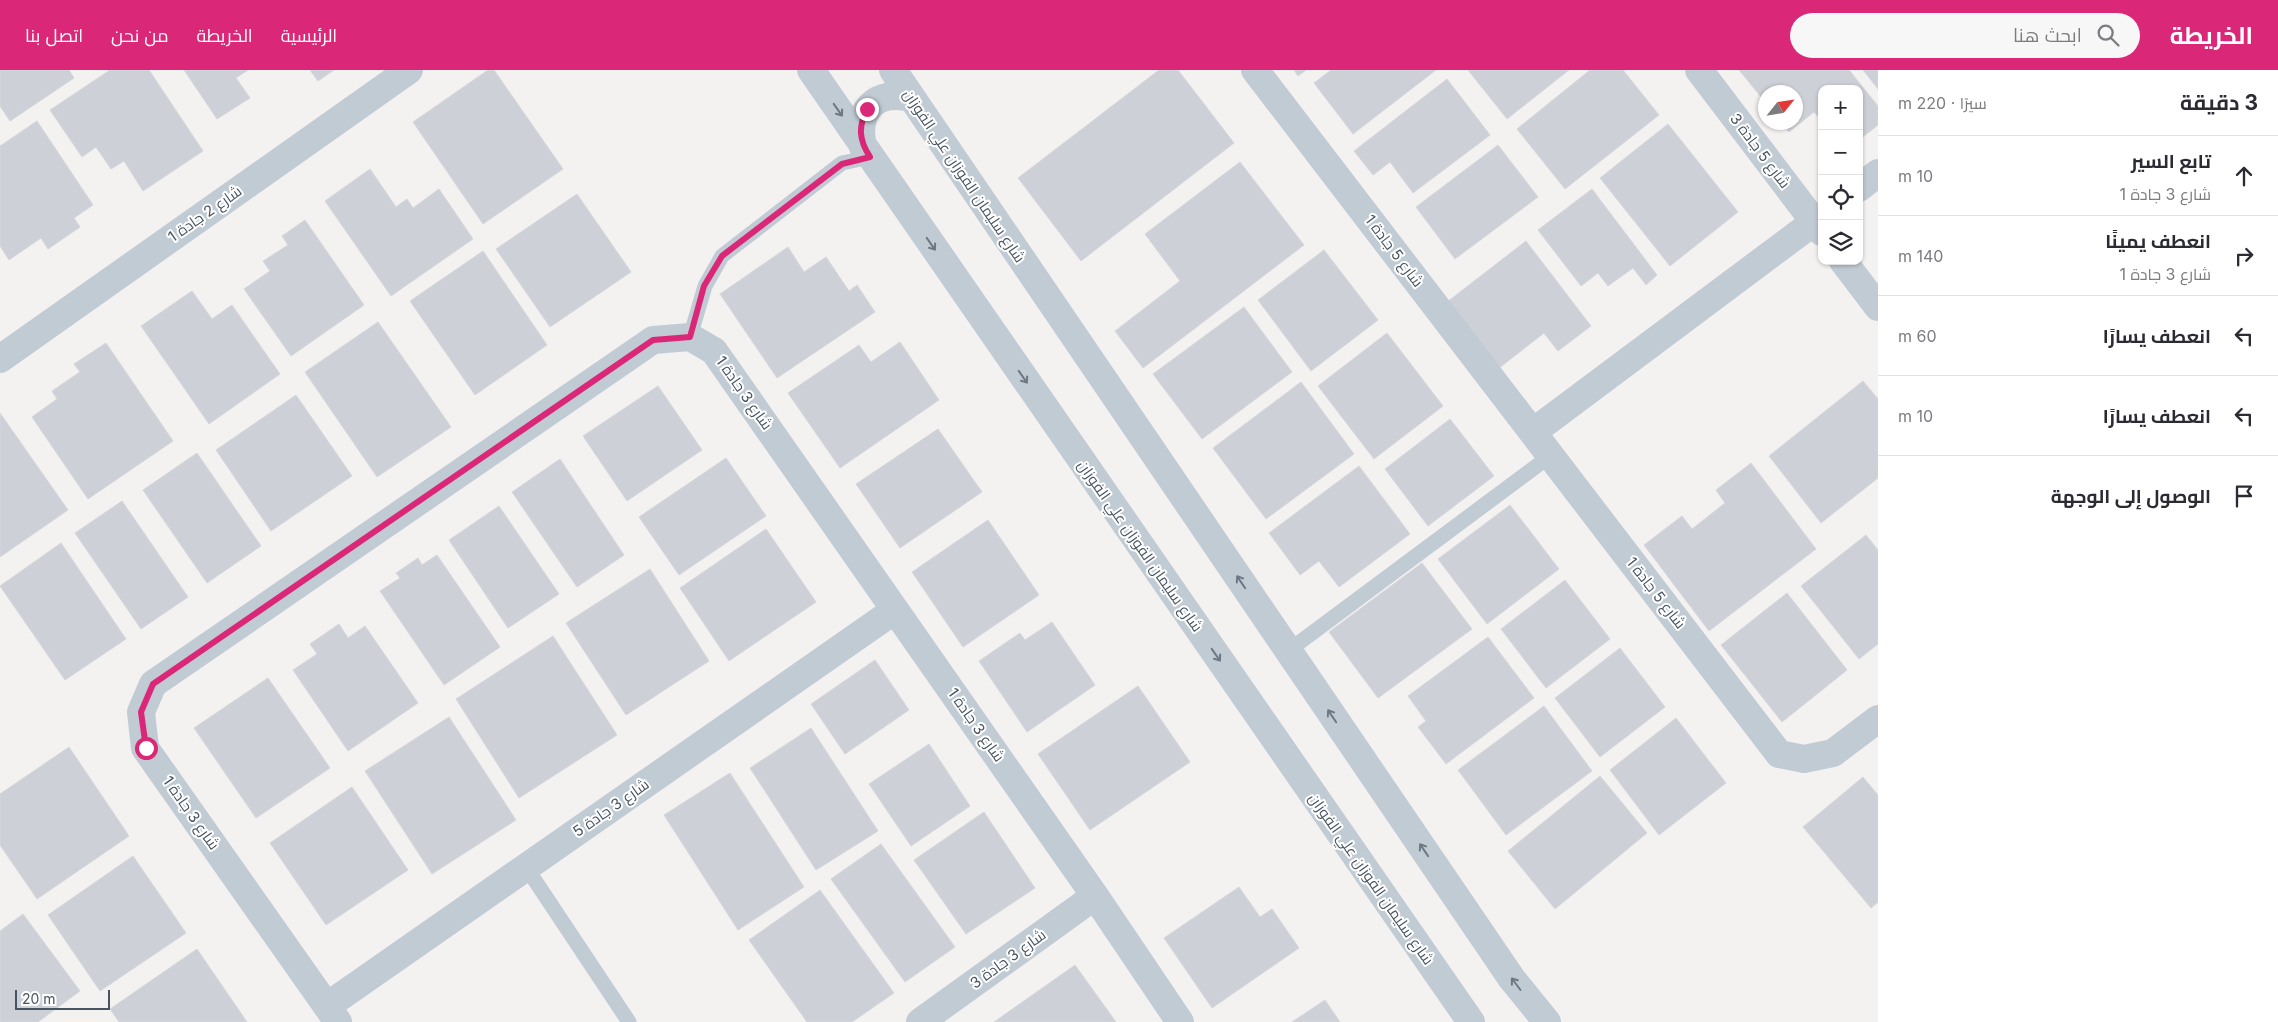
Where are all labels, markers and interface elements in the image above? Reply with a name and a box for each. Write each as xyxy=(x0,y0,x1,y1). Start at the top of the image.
search box xyxy=(1790,13,2140,58)
icon: search xyxy=(2094,21,2122,49)
text: الخريطة xyxy=(2170,21,2253,50)
text: ابحث هنا xyxy=(2013,24,2082,47)
text: اتصل بنا xyxy=(25,25,83,46)
text: من نحن xyxy=(111,25,169,46)
text: الخريطة xyxy=(197,25,253,46)
text: الرئيسية xyxy=(281,25,337,46)
street label: شارع سليمان الفوزان علي الفوزان xyxy=(897,85,1030,268)
north arrow xyxy=(1758,85,1803,130)
map controls xyxy=(1818,85,1863,265)
button: + xyxy=(1818,85,1863,130)
text: 3 دقيقة xyxy=(2180,90,2258,115)
text: سيرًا · 220 m xyxy=(1898,93,1987,113)
route end xyxy=(856,98,879,121)
one-way arrow xyxy=(833,103,843,117)
street label: شارع 5 جادة 3 xyxy=(1724,109,1795,193)
button: − xyxy=(1818,130,1863,175)
text: تابع السير xyxy=(2131,150,2211,173)
icon: ahead xyxy=(2230,162,2258,190)
text: 10 m xyxy=(1898,166,1933,186)
button: locate xyxy=(1818,175,1863,220)
street label: شارع 2 جادة 1 xyxy=(164,181,246,248)
text: شارع 3 جادة 1 xyxy=(2119,184,2211,204)
street label: شارع 5 جادة 1 xyxy=(1359,211,1428,292)
button: layers xyxy=(1818,220,1863,265)
text: انعطف يمينًا xyxy=(2105,230,2211,253)
one-way arrow xyxy=(926,237,936,251)
icon: right xyxy=(2230,242,2258,270)
text: 140 m xyxy=(1898,246,1943,266)
text: شارع 3 جادة 1 xyxy=(2119,264,2211,284)
icon: left xyxy=(2230,322,2258,350)
text: انعطف يسارًا xyxy=(2103,325,2211,348)
text: 60 m xyxy=(1898,326,1937,346)
street label: شارع 3 جادة 1 xyxy=(710,352,777,434)
one-way arrow xyxy=(1018,370,1028,384)
icon: left xyxy=(2230,402,2258,430)
text: انعطف يسارًا xyxy=(2103,405,2211,428)
text: 10 m xyxy=(1898,406,1933,426)
street label: شارع سليمان الفوزان علي الفوزان xyxy=(1071,456,1207,637)
icon: arrive xyxy=(2230,482,2258,510)
text: الوصول إلى الوجهة xyxy=(2051,485,2211,508)
street label: شارع 5 جادة 1 xyxy=(1621,553,1690,634)
one-way arrow xyxy=(1236,575,1246,589)
one-way arrow xyxy=(1210,648,1221,662)
street label: شارع 3 جادة 1 xyxy=(942,684,1009,766)
one-way arrow xyxy=(1327,710,1337,724)
route start xyxy=(135,737,158,760)
street label: شارع 3 جادة 1 xyxy=(157,772,224,854)
street label: شارع 3 جادة 5 xyxy=(569,774,654,842)
street label: شارع سليمان الفوزان علي الفوزان xyxy=(1302,789,1438,970)
one-way arrow xyxy=(1419,844,1429,858)
street label: شارع 3 جادة 3 xyxy=(966,925,1050,994)
one-way arrow xyxy=(1511,978,1522,991)
scale bar xyxy=(15,987,110,1010)
text: 20 m xyxy=(22,990,56,1007)

